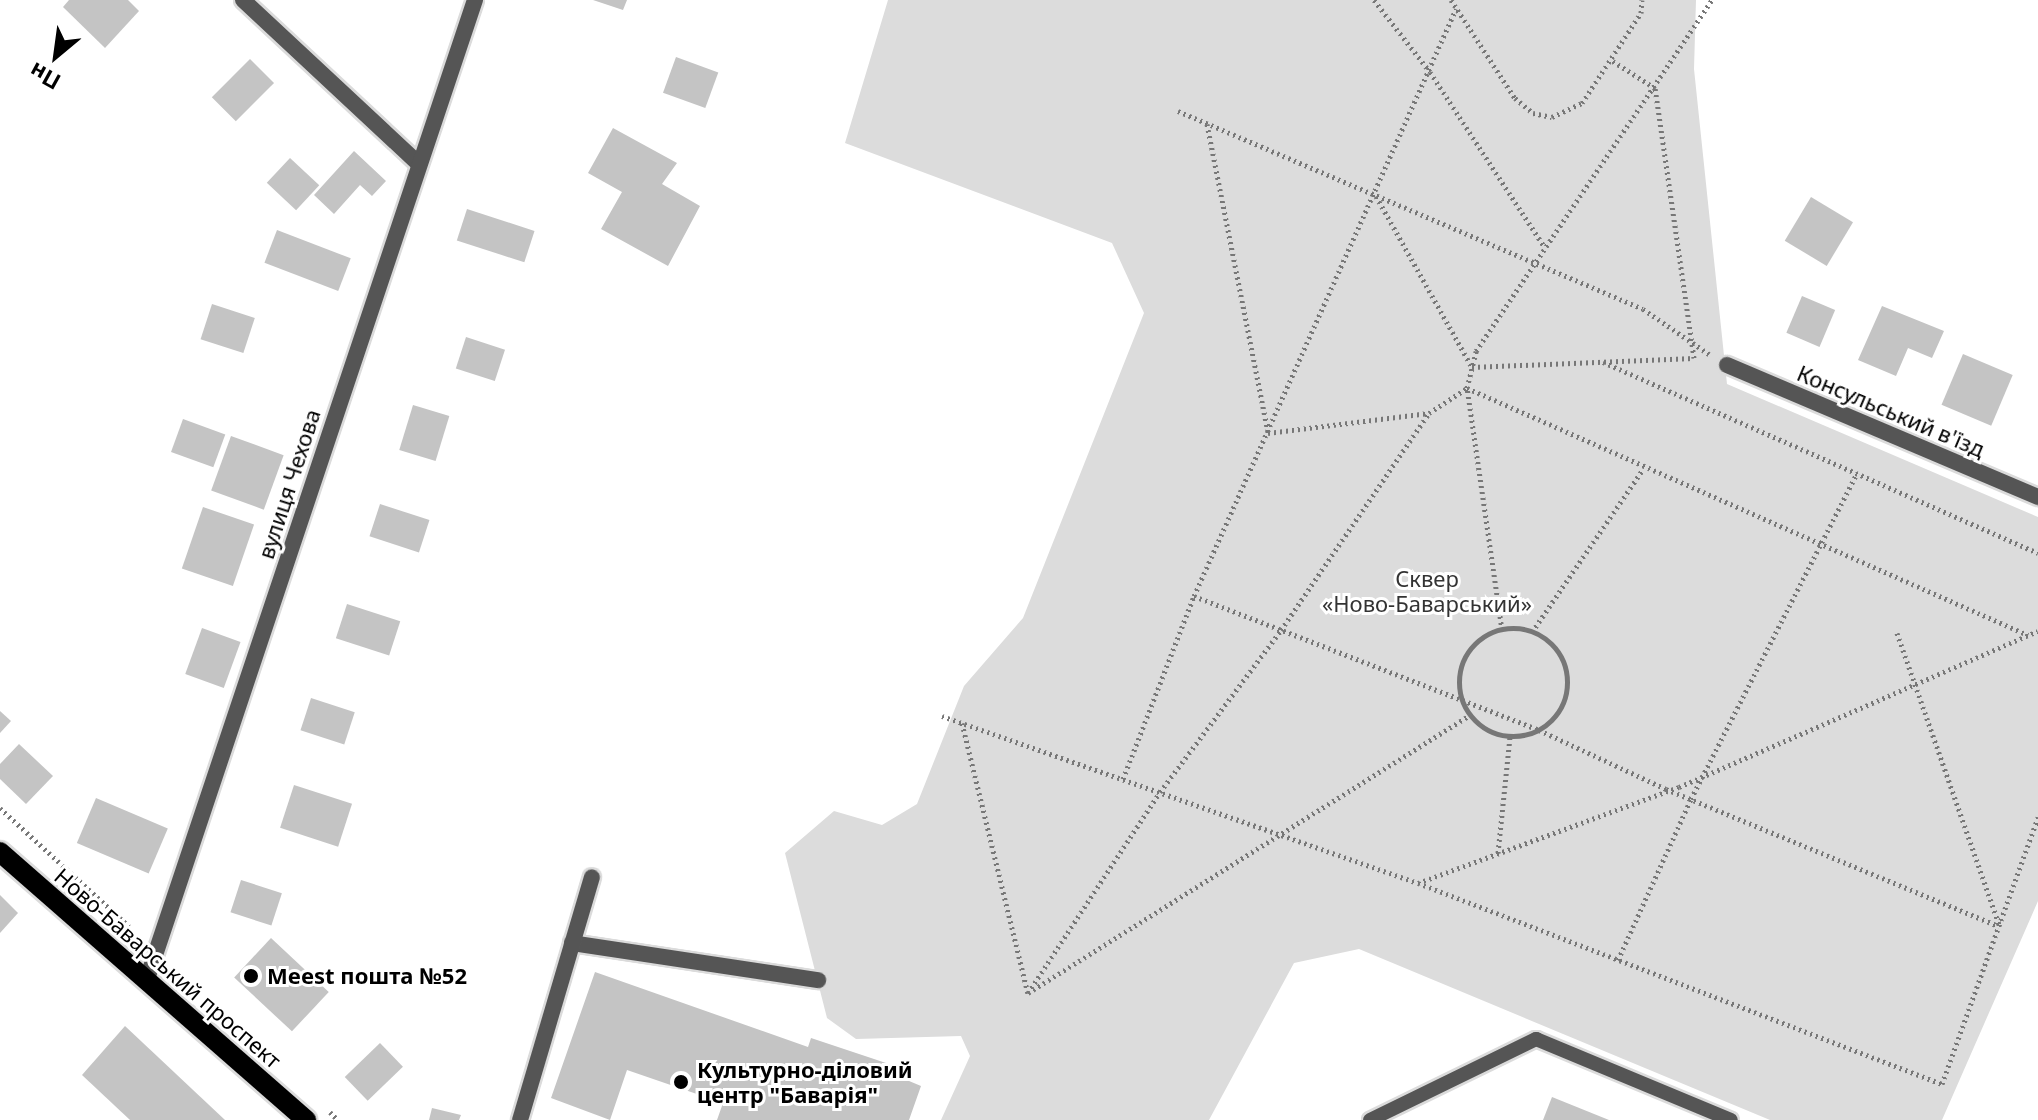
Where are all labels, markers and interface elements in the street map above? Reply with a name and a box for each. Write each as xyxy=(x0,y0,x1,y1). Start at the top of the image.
north arrow xyxy=(16,16,96,96)
text: Пн xyxy=(23,56,65,98)
street label: Консульський в'їзд xyxy=(1793,360,1989,462)
street label: вулиця Чехова xyxy=(252,406,326,562)
park label: Сквер «Ново-Баварський» xyxy=(1322,565,1532,616)
street label: Ново-Баварський проспект xyxy=(49,862,287,1074)
place label: Meest пошта №52 xyxy=(267,963,467,989)
marker: Meest пошта №52 xyxy=(242,967,260,985)
place label: Культурно-діловий центр "Баварія" xyxy=(697,1056,913,1108)
marker: Культурно-діловий центр "Баварія" xyxy=(672,1073,690,1091)

